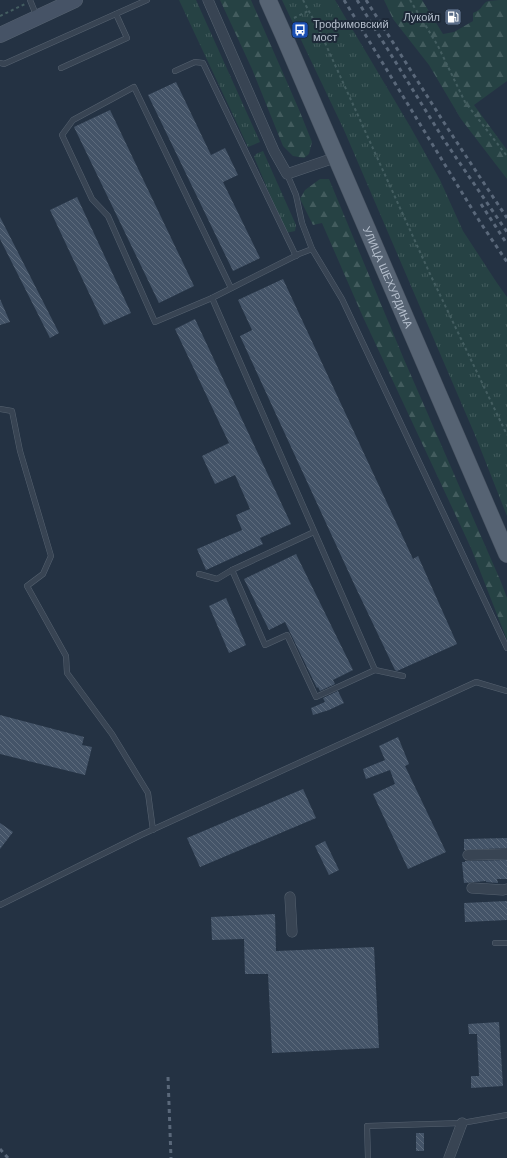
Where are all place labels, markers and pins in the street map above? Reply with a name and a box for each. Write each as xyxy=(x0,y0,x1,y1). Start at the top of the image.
fuel station icon: Лукойл xyxy=(443,7,463,27)
place label: Лукойл xyxy=(404,11,440,23)
place label: Трофимовский мост xyxy=(313,18,389,43)
bus stop icon: Трофимовский мост xyxy=(290,20,310,40)

